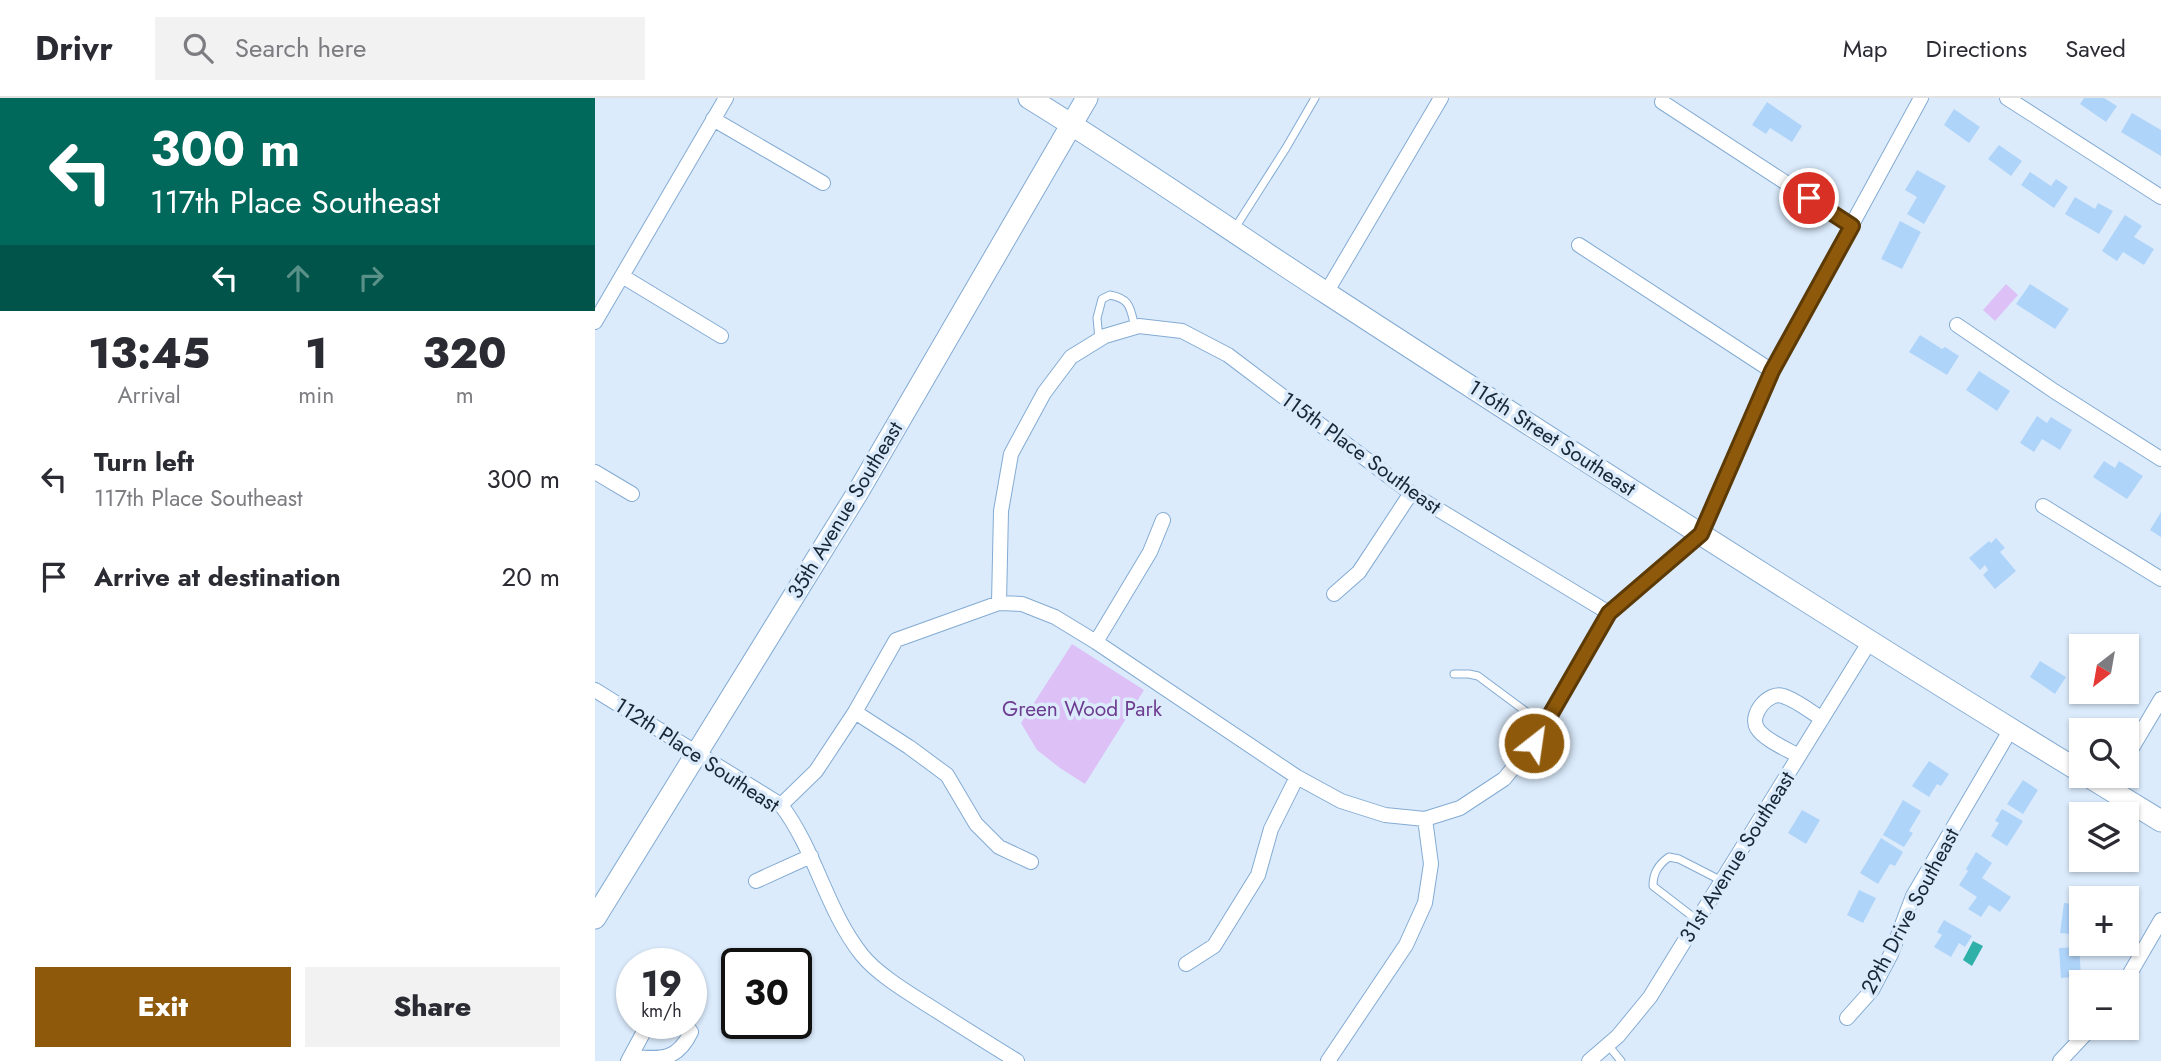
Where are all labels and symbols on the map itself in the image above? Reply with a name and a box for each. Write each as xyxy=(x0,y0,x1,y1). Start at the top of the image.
pin xyxy=(1779,168,1839,228)
street label: 116th Street Southeast xyxy=(1462,373,1642,503)
street label: 115th Place Southeast xyxy=(1275,385,1447,521)
street label: 35th Avenue Southeast xyxy=(780,416,910,604)
north arrow xyxy=(2069,634,2139,704)
street label: 112th Place Southeast xyxy=(609,690,785,820)
park label: Green Wood Park xyxy=(1002,694,1163,724)
position arrow xyxy=(1497,706,1571,780)
street label: 31st Avenue Southeast xyxy=(1672,766,1802,948)
street label: 29th Drive Southeast xyxy=(1854,823,1966,999)
speed limit sign: 30 xyxy=(721,948,812,1039)

